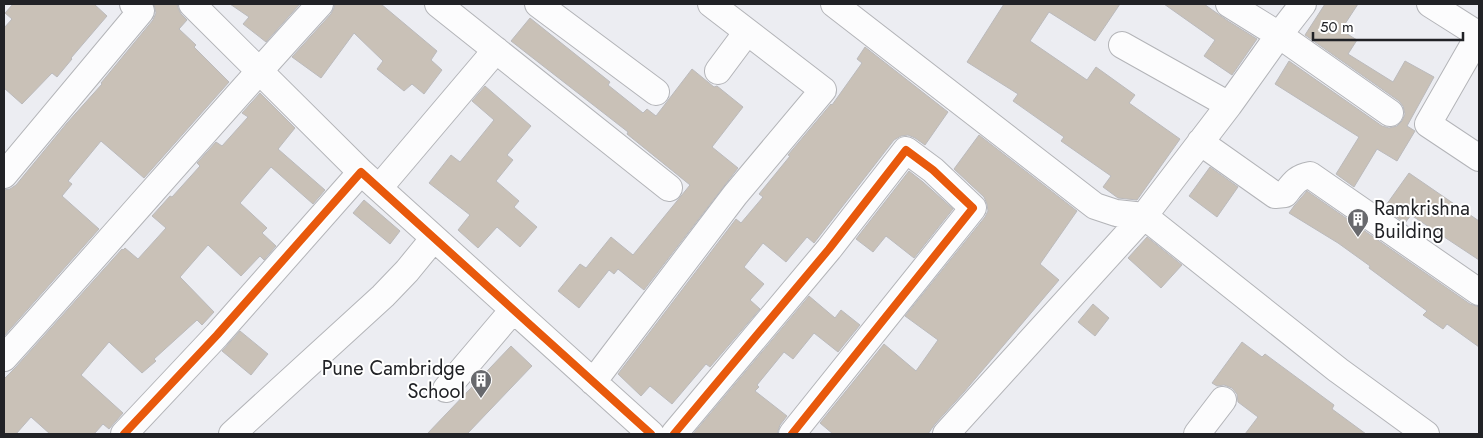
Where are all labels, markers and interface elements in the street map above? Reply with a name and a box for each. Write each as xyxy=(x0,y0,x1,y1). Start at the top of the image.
scale bar xyxy=(1313,10,1463,42)
text: 50 m xyxy=(1320,16,1354,38)
place label: Ramkrishna Building xyxy=(1374,194,1470,246)
building icon: Ramkrishna Building xyxy=(1346,207,1370,238)
place label: Pune Cambridge School xyxy=(322,354,465,406)
building icon: Pune Cambridge School xyxy=(469,368,493,399)

